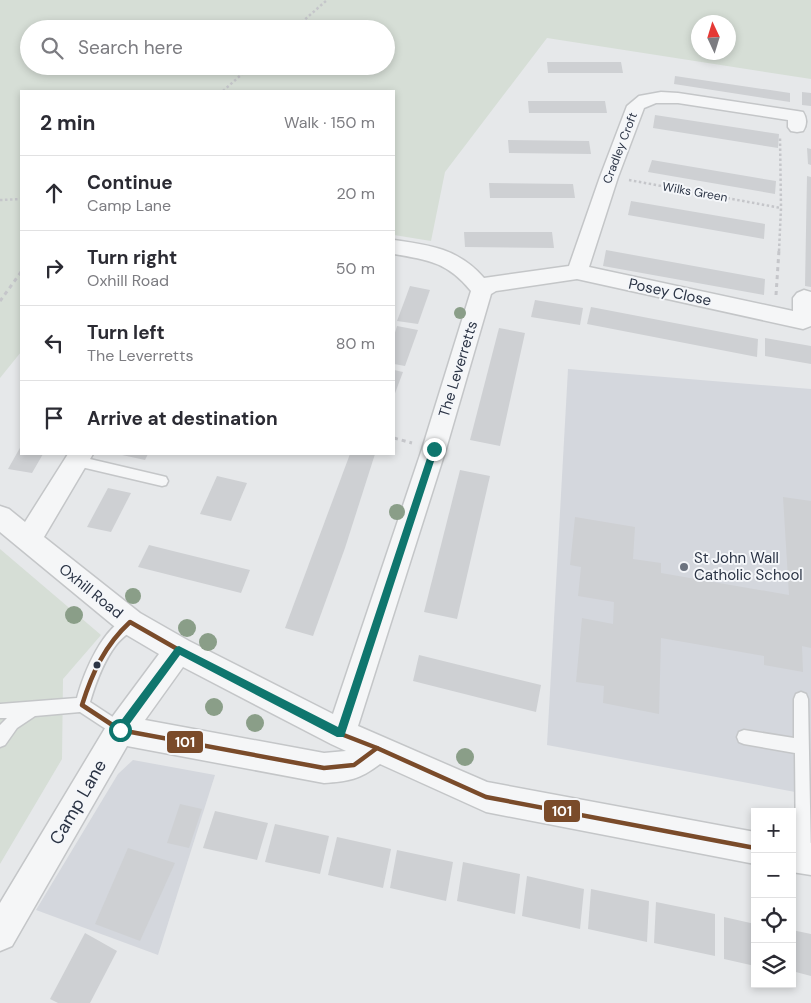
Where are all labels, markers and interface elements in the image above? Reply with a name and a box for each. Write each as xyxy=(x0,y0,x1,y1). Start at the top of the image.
north arrow xyxy=(691,15,736,60)
search box xyxy=(20,20,395,75)
icon: search xyxy=(38,34,66,62)
text: Search here xyxy=(78,35,183,60)
text: 2 min xyxy=(40,109,96,137)
street label: Cradley Croft xyxy=(599,110,641,186)
text: Walk · 150 m xyxy=(284,112,375,133)
text: Continue xyxy=(87,170,173,195)
street label: Wilks Green xyxy=(661,178,729,206)
icon: ahead xyxy=(40,179,68,207)
text: 20 m xyxy=(336,183,375,204)
text: Camp Lane xyxy=(87,195,171,216)
text: Turn right xyxy=(87,245,177,270)
icon: right xyxy=(40,254,68,282)
text: 50 m xyxy=(336,258,375,279)
text: Oxhill Road xyxy=(87,270,169,291)
street label: Posey Close xyxy=(627,273,713,311)
street label: The Leverretts xyxy=(434,318,482,420)
text: Turn left xyxy=(87,320,165,345)
icon: left xyxy=(40,329,68,357)
text: 80 m xyxy=(336,333,375,354)
text: The Leverretts xyxy=(87,345,193,366)
icon: arrive xyxy=(40,404,68,432)
text: Arrive at destination xyxy=(87,406,278,431)
route end xyxy=(423,438,446,461)
place label: St John Wall Catholic School xyxy=(694,548,803,585)
street label: Oxhill Road xyxy=(55,559,127,623)
marker: St John Wall Catholic School xyxy=(678,561,690,573)
unlabelled marker xyxy=(92,660,102,670)
route start xyxy=(109,719,132,742)
line badge: 101 xyxy=(166,730,204,754)
text: 101 xyxy=(175,733,195,751)
street label: Camp Lane xyxy=(44,755,112,849)
line badge: 101 xyxy=(543,799,581,823)
text: 101 xyxy=(552,802,572,820)
map controls xyxy=(751,808,796,988)
button: + xyxy=(751,808,796,853)
button: − xyxy=(751,853,796,898)
button: locate xyxy=(751,898,796,943)
button: layers xyxy=(751,943,796,988)

